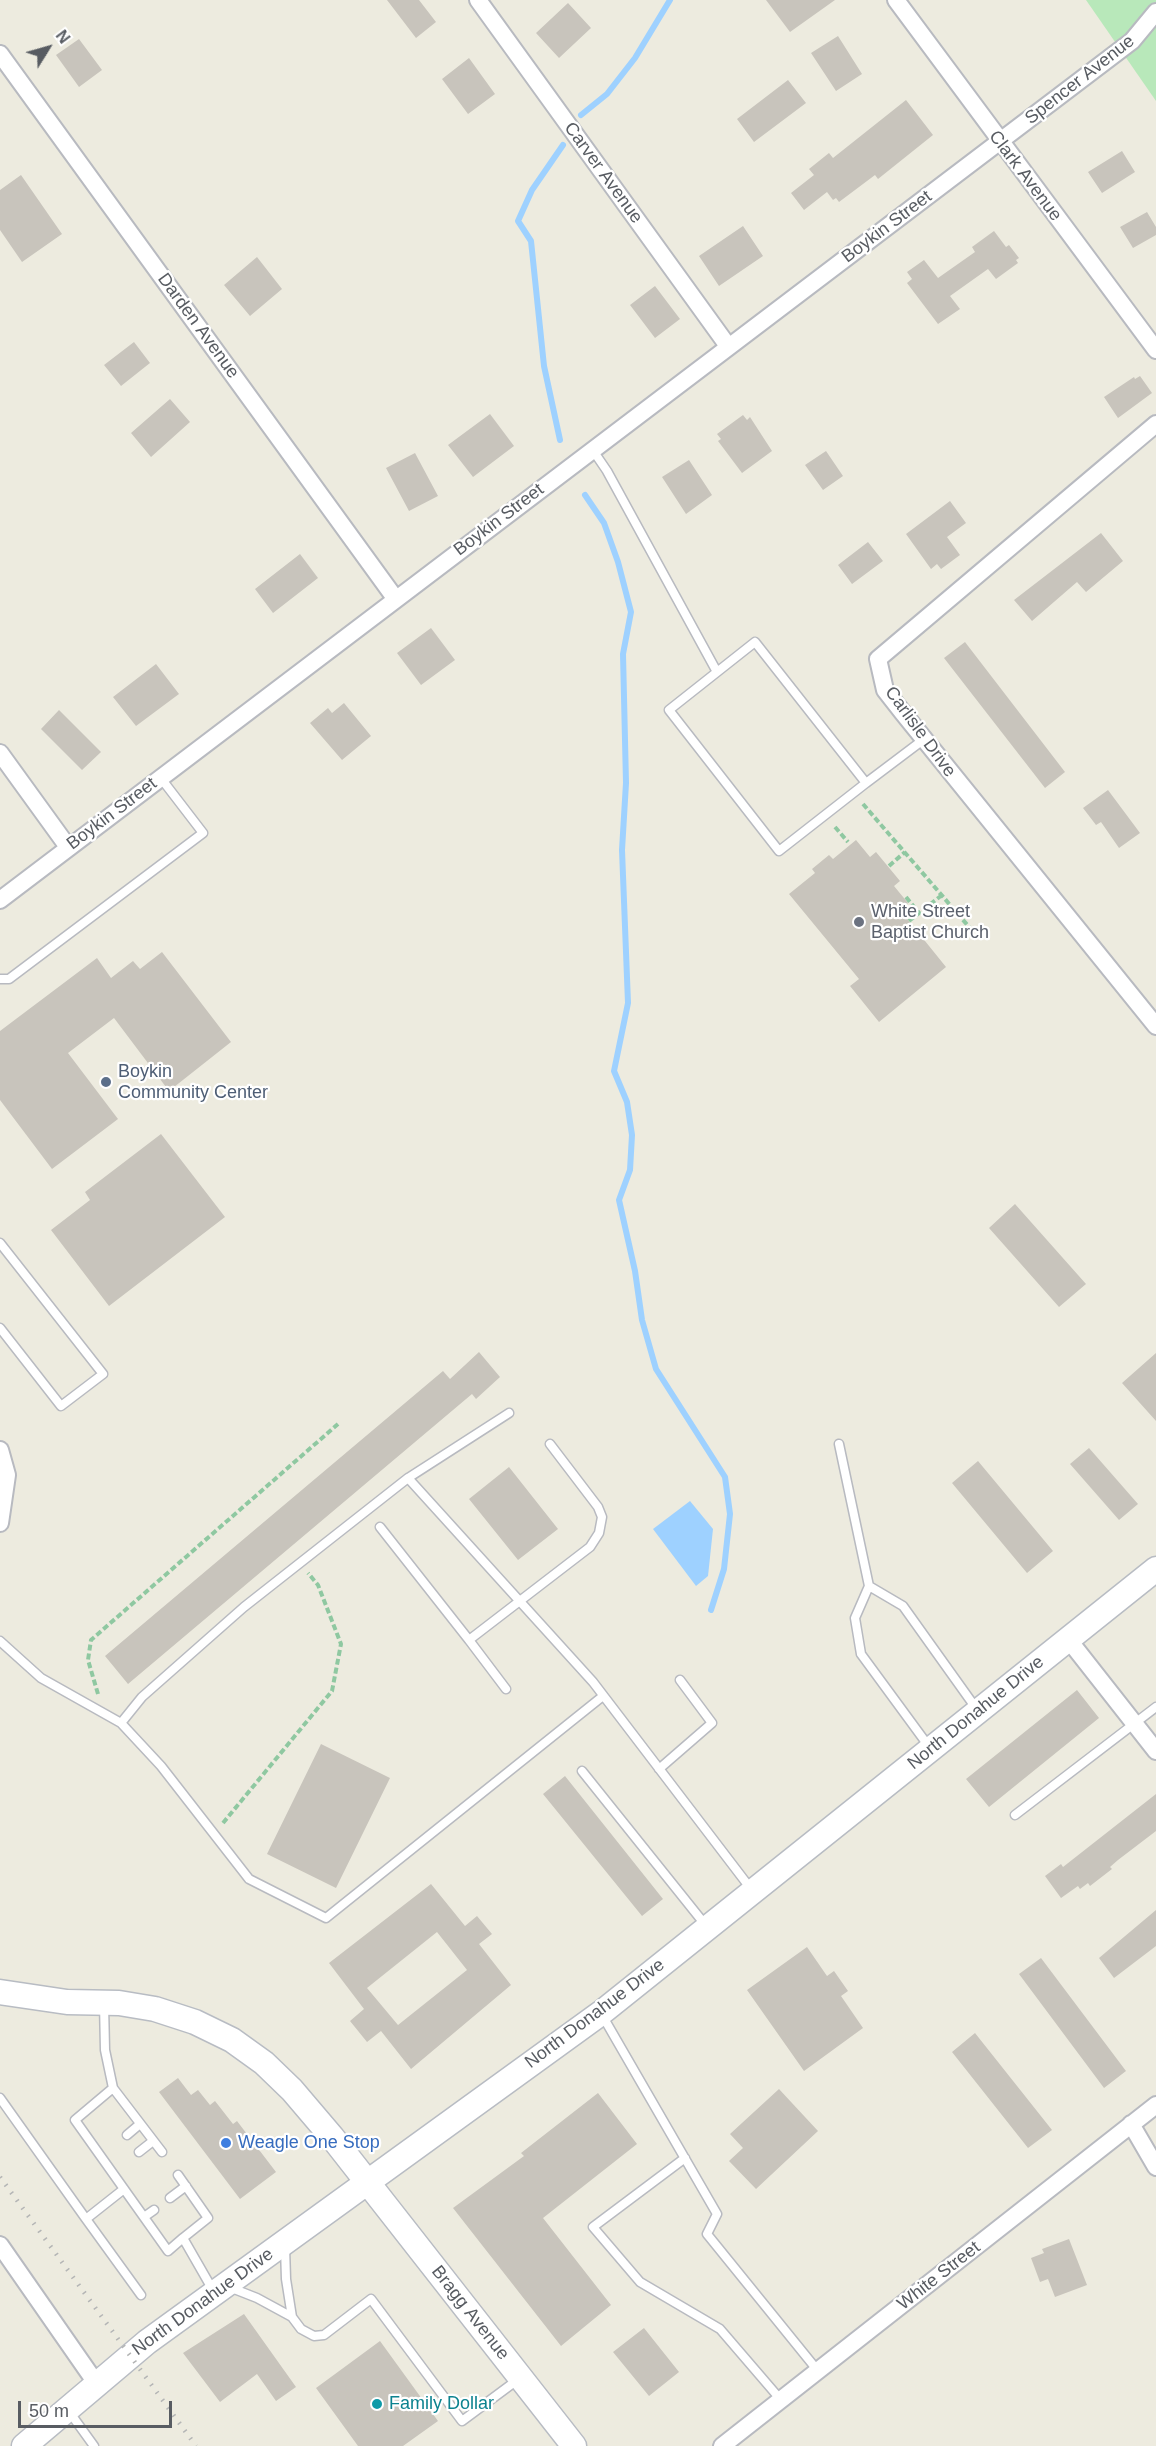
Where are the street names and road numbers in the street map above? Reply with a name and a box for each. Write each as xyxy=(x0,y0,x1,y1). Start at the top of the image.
street label: Spencer Avenue xyxy=(1021,31,1139,129)
street label: Carver Avenue xyxy=(559,118,647,228)
street label: Clark Avenue xyxy=(984,126,1066,226)
street label: Boykin Street xyxy=(838,186,936,268)
street label: Darden Avenue xyxy=(153,269,243,383)
street label: Boykin Street xyxy=(450,479,548,561)
street label: Carlisle Drive xyxy=(880,682,960,782)
street label: Boykin Street xyxy=(63,773,161,855)
street label: North Donahue Drive xyxy=(904,1651,1048,1775)
street label: North Donahue Drive xyxy=(521,1954,669,2074)
street label: White Street xyxy=(893,2237,985,2315)
street label: North Donahue Drive xyxy=(128,2244,278,2360)
street label: Bragg Avenue xyxy=(426,2262,514,2364)

